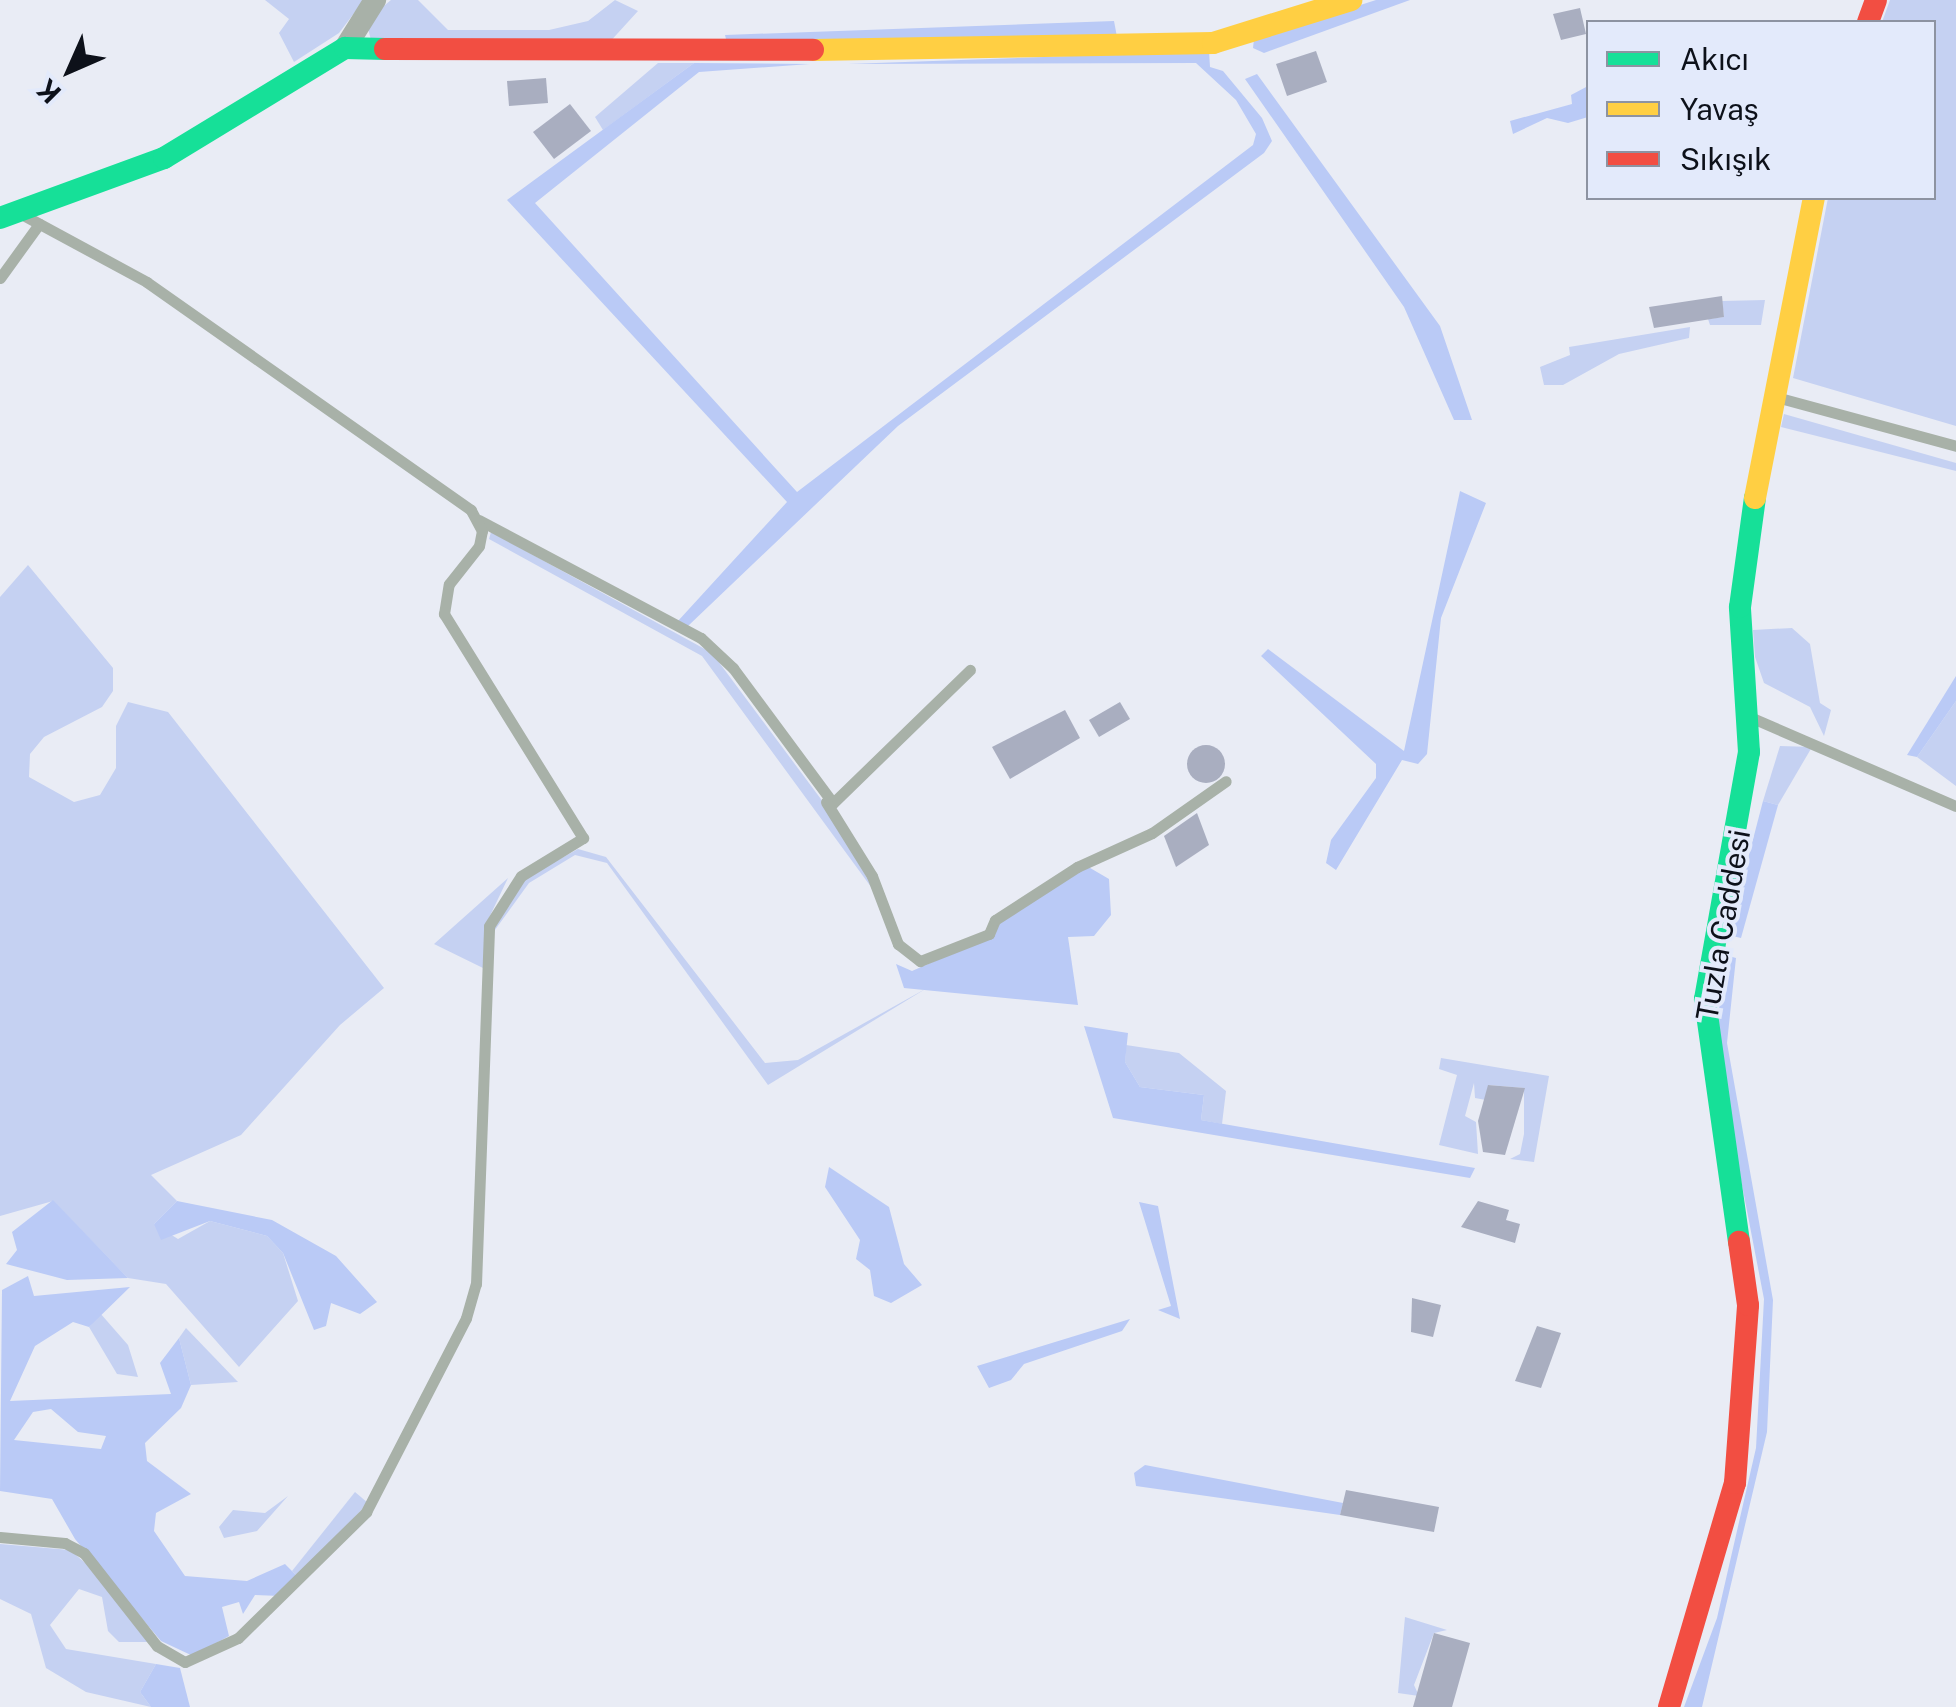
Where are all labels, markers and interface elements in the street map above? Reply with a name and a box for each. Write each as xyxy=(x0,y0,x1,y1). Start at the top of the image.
north arrow xyxy=(20,20,120,120)
legend xyxy=(1586,20,1936,200)
text: Akıcı xyxy=(1680,41,1749,77)
text: K xyxy=(30,73,67,110)
text: Yavaş xyxy=(1680,91,1759,127)
text: Sıkışık xyxy=(1680,141,1771,177)
street label: Tuzla Caddesi xyxy=(1689,827,1757,1023)

